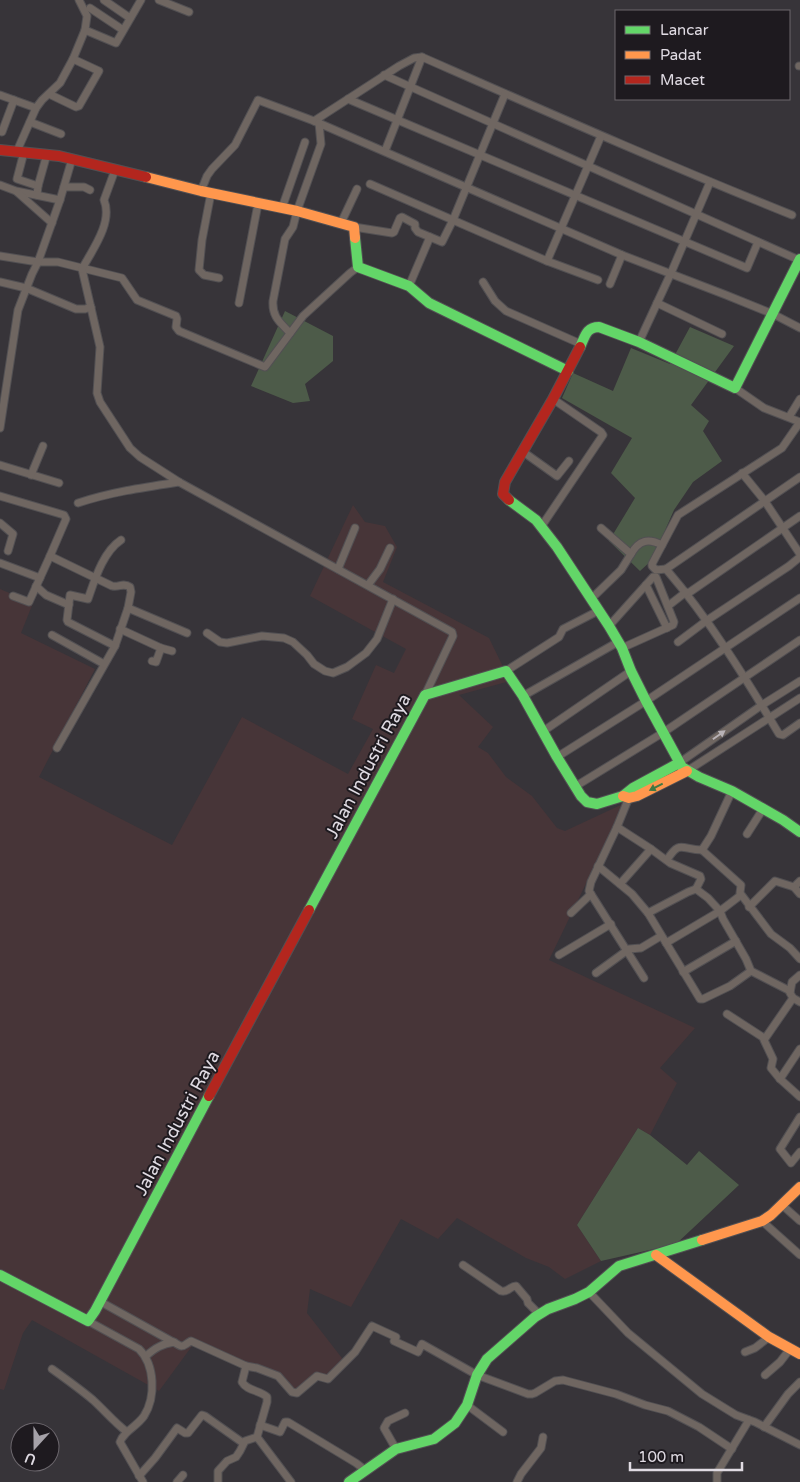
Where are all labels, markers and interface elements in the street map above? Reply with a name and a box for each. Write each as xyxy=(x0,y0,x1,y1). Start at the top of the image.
legend xyxy=(615,10,790,100)
text: Lancar xyxy=(660,21,709,39)
text: Padat xyxy=(660,46,702,64)
text: Macet xyxy=(660,71,705,89)
street label: Jalan Industri Raya xyxy=(321,690,415,842)
one-way arrow xyxy=(713,730,726,740)
one-way arrow xyxy=(648,783,663,791)
street label: Jalan Industri Raya xyxy=(130,1047,224,1199)
north arrow xyxy=(10,1422,60,1472)
scale bar xyxy=(630,1440,742,1472)
text: 100 m xyxy=(638,1448,684,1466)
text: U xyxy=(23,1449,39,1469)

